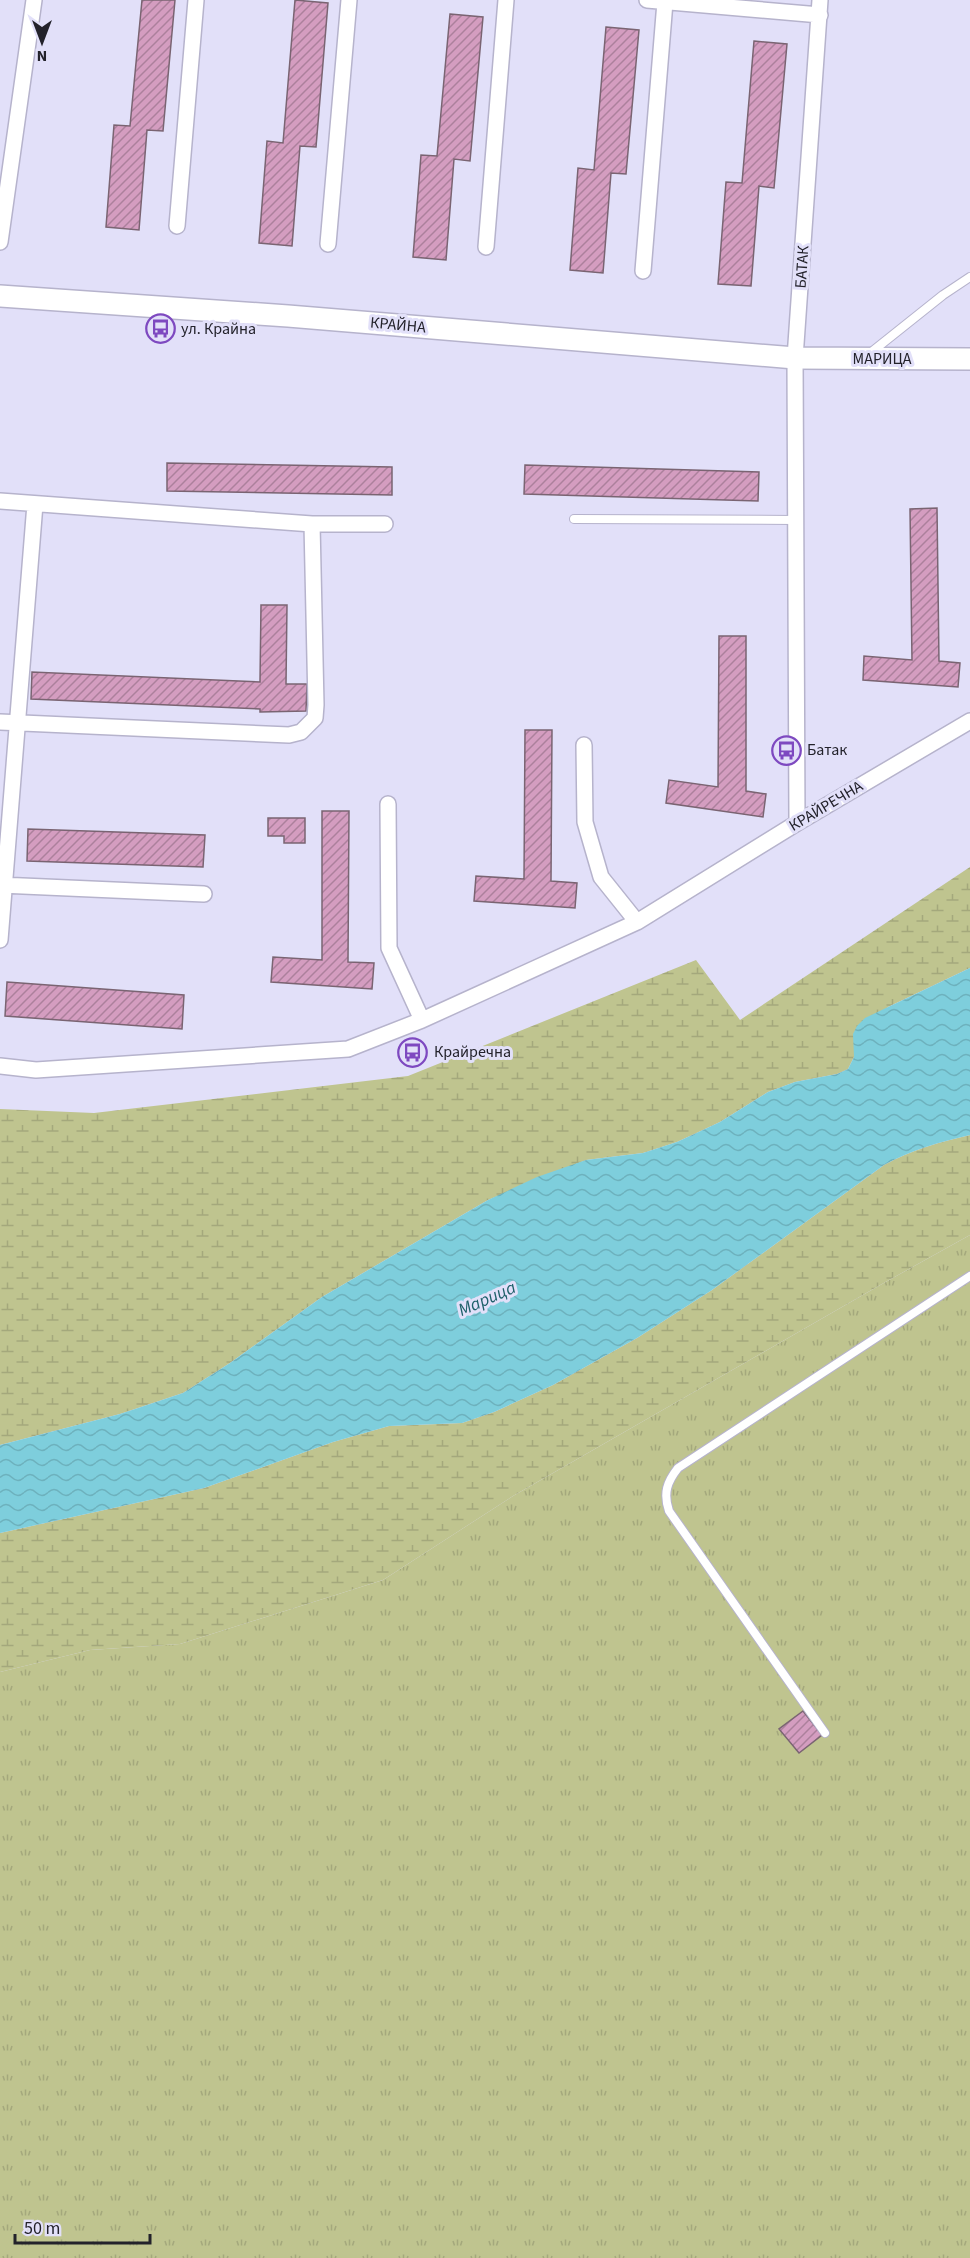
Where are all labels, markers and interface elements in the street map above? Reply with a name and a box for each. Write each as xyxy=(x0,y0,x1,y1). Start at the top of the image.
north arrow xyxy=(12,12,72,72)
text: N xyxy=(37,45,47,67)
street label: БАТАК xyxy=(790,244,815,289)
street label: КРАЙНА xyxy=(369,312,427,338)
bus stop icon: ул. Крайна xyxy=(144,313,176,345)
place label: ул. Крайна xyxy=(181,318,256,340)
street label: МАРИЦА xyxy=(853,348,912,370)
bus stop icon: Батак xyxy=(770,734,802,766)
place label: Батак xyxy=(807,739,847,761)
street label: КРАЙРЕЧНА xyxy=(785,775,867,837)
bus stop icon: Крайречна xyxy=(397,1036,429,1068)
place label: Крайречна xyxy=(434,1041,511,1063)
water label: Марица xyxy=(454,1275,520,1323)
scale bar xyxy=(15,2207,150,2245)
text: 50 m xyxy=(24,2216,60,2241)

